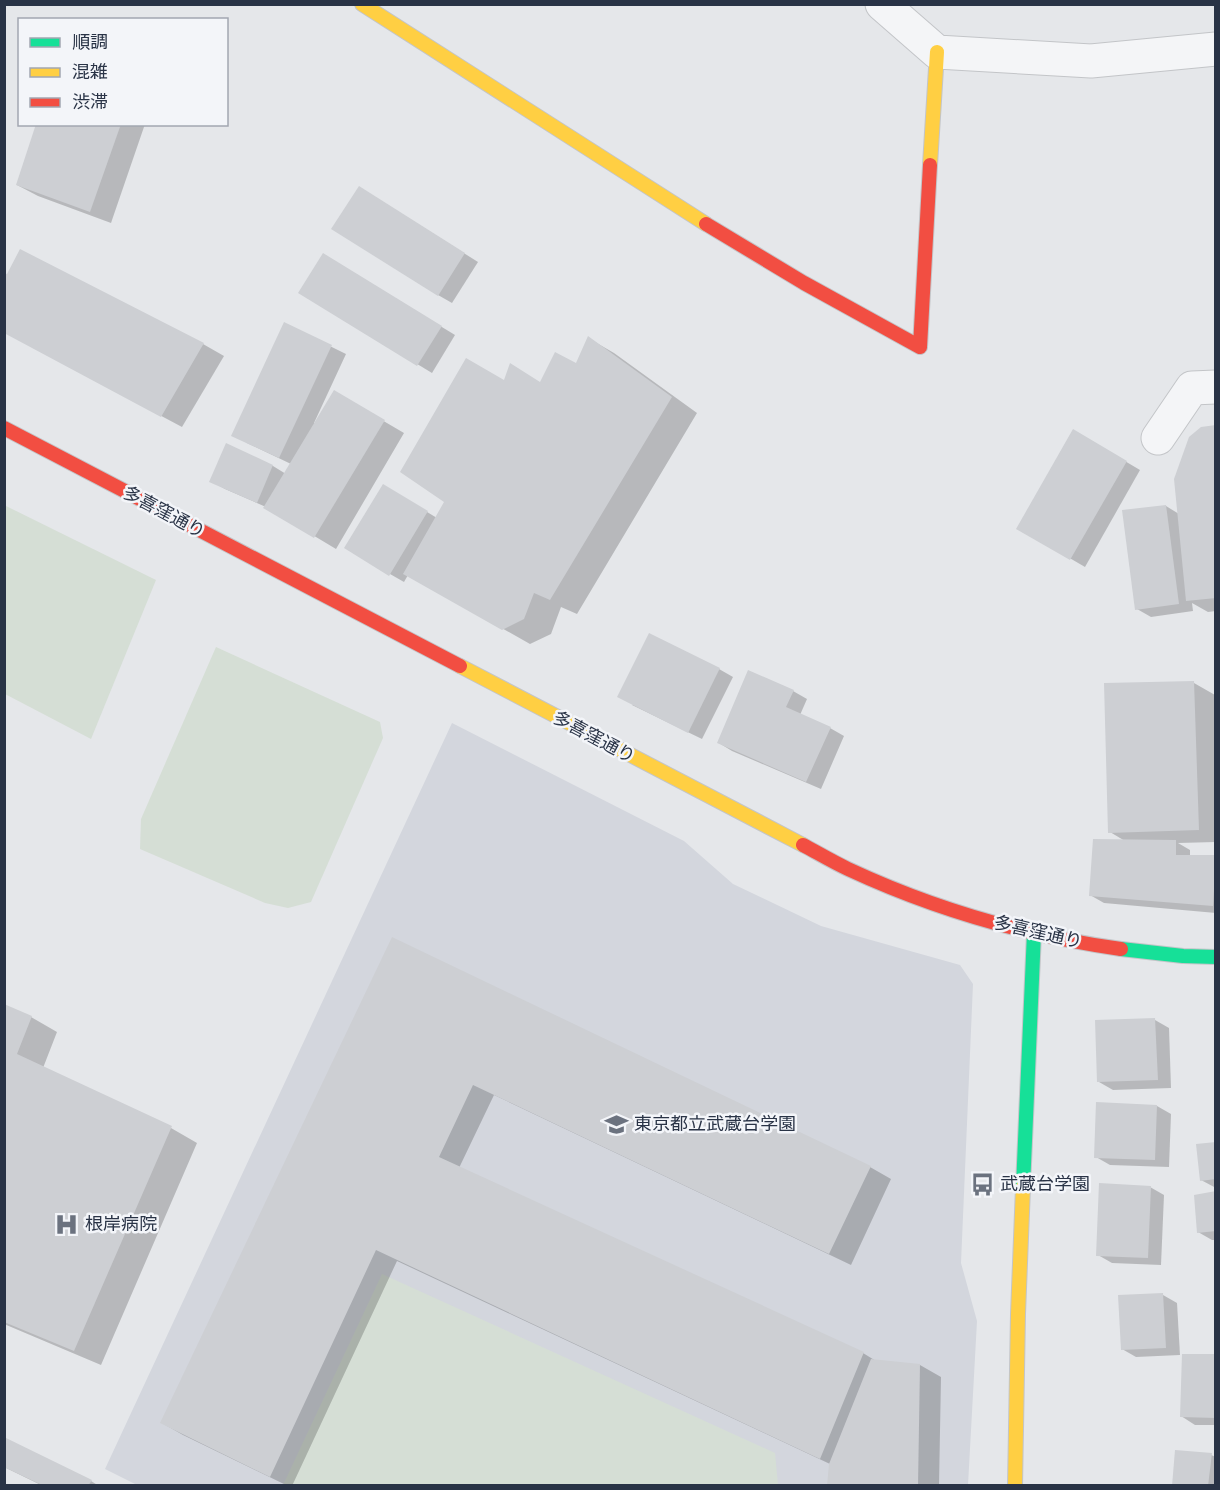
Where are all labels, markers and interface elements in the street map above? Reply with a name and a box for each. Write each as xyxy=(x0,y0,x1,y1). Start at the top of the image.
legend xyxy=(18,18,228,126)
text: 順調 xyxy=(72,31,108,51)
text: 混雑 xyxy=(72,61,108,81)
text: 渋滞 xyxy=(72,91,108,111)
street label: 多喜窪通り xyxy=(120,481,209,541)
street label: 多喜窪通り xyxy=(550,706,639,766)
street label: 多喜窪通り xyxy=(992,911,1084,951)
school or university icon: 東京都立武蔵台学園 xyxy=(603,1111,629,1137)
place label: 東京都立武蔵台学園 xyxy=(634,1113,796,1133)
bus stop icon: 武蔵台学園 xyxy=(969,1171,995,1197)
place label: 武蔵台学園 xyxy=(1000,1173,1090,1193)
hospital icon: 根岸病院 xyxy=(54,1211,80,1237)
place label: 根岸病院 xyxy=(85,1213,157,1233)

